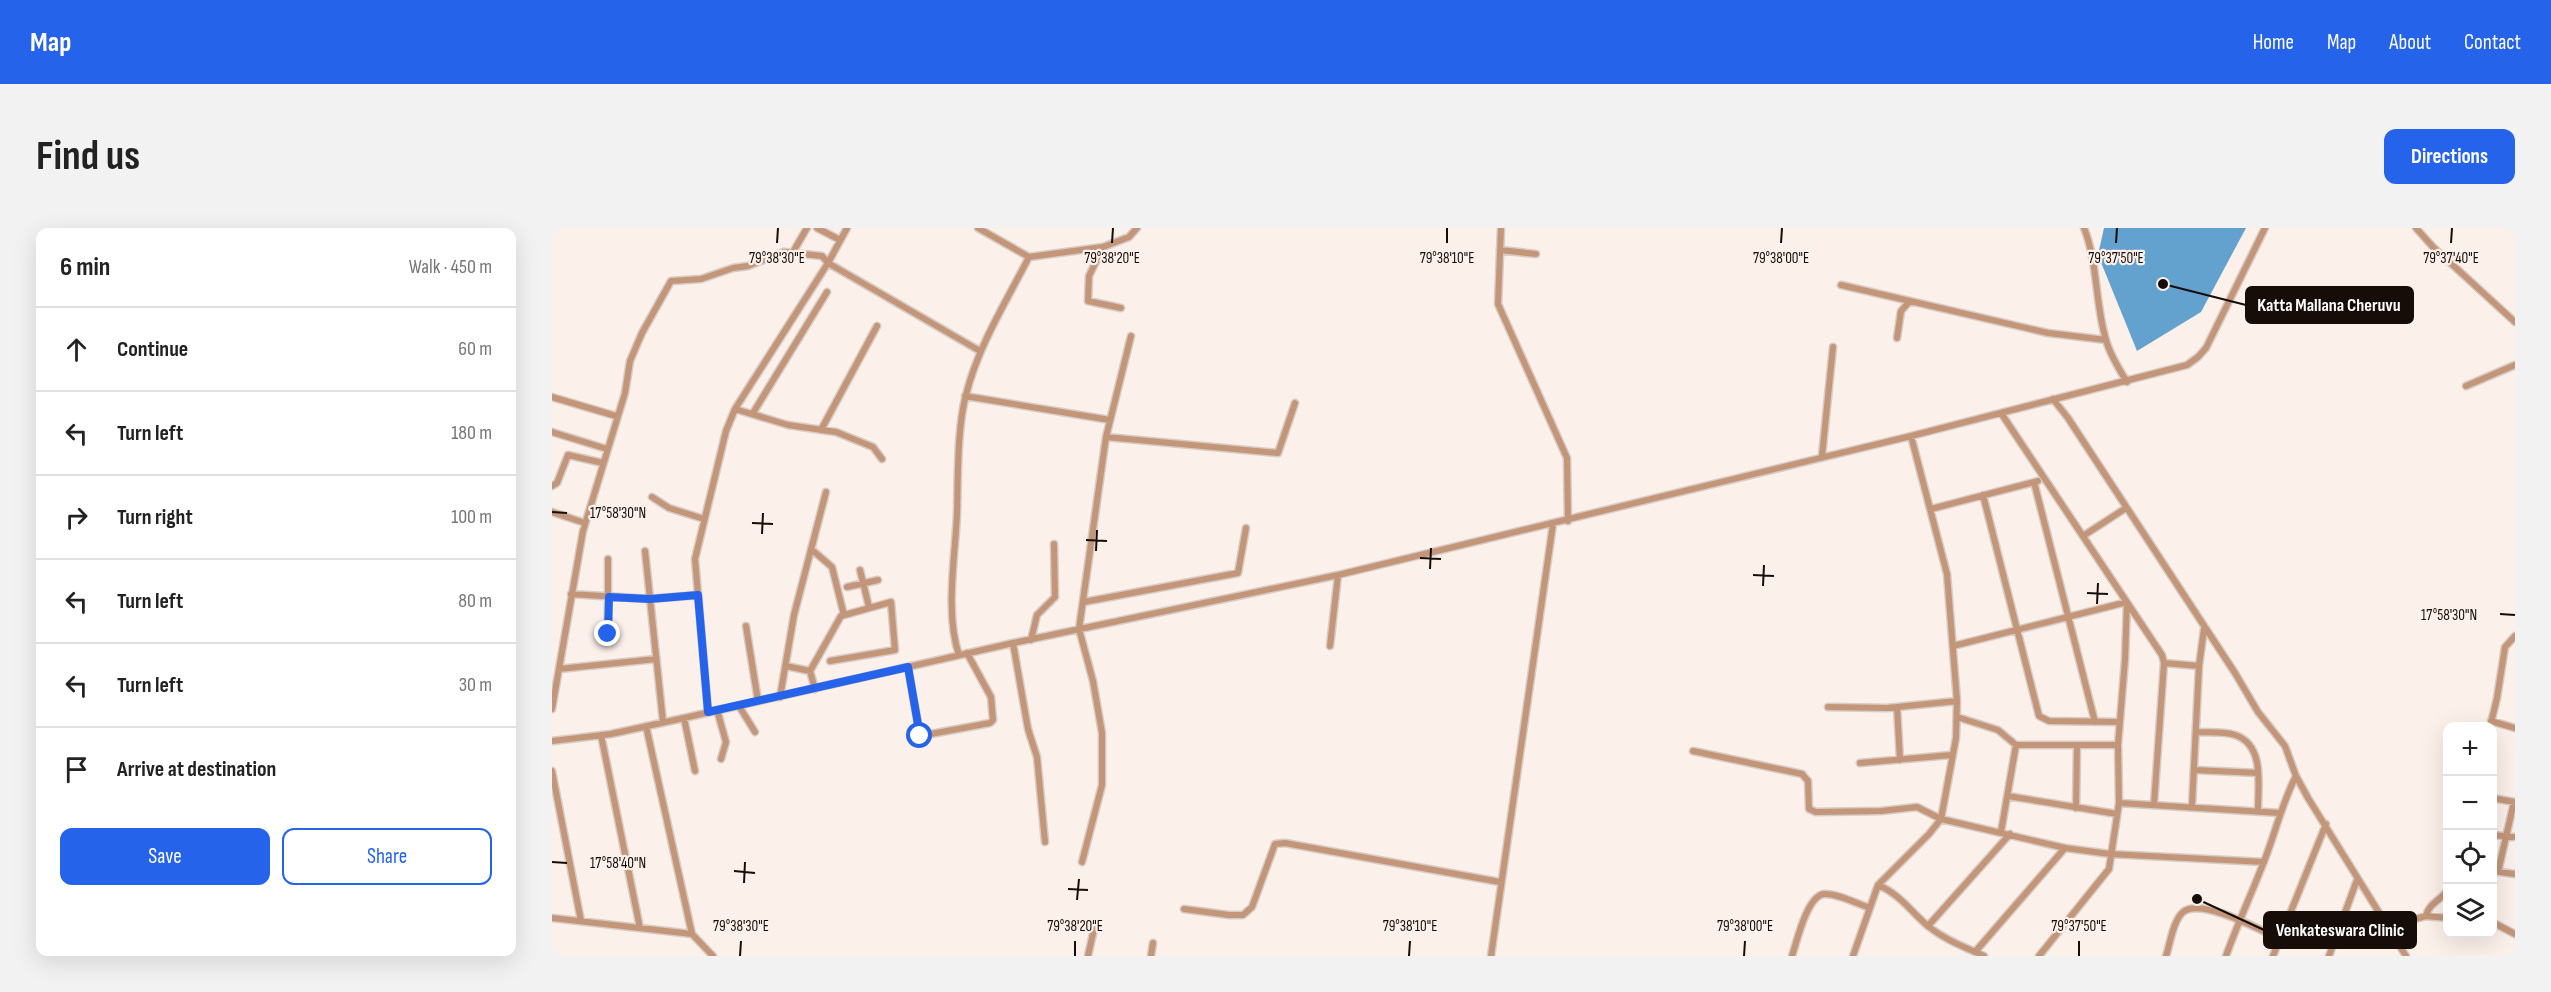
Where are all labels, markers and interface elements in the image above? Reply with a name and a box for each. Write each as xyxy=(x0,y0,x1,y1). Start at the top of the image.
text: Map xyxy=(30,26,71,59)
text: Home xyxy=(2253,30,2294,55)
text: Map xyxy=(2327,30,2356,55)
text: About xyxy=(2389,30,2431,55)
text: Contact xyxy=(2464,30,2521,55)
button: Directions xyxy=(2384,129,2515,184)
text: Find us xyxy=(36,131,140,182)
text: 79°38'30"E xyxy=(749,249,805,268)
text: 79°38'20"E xyxy=(1084,249,1140,268)
text: 79°38'10"E xyxy=(1420,249,1474,268)
text: 79°38'00"E xyxy=(1753,249,1809,268)
text: 79°37'50"E xyxy=(2088,249,2144,268)
text: 79°37'40"E xyxy=(2423,249,2479,268)
text: 6 min xyxy=(60,252,110,283)
text: Walk · 450 m xyxy=(409,255,492,279)
callout: Katta Mallana Cheruvu xyxy=(2246,287,2413,323)
text: Katta Mallana Cheruvu xyxy=(2257,295,2401,316)
icon: ahead xyxy=(60,333,93,366)
text: Continue xyxy=(117,336,188,363)
text: 60 m xyxy=(458,337,492,361)
icon: left xyxy=(60,417,93,450)
text: Turn left xyxy=(117,420,183,447)
text: 180 m xyxy=(451,421,492,445)
icon: right xyxy=(60,501,93,534)
text: Turn right xyxy=(117,504,193,531)
text: 17°58'30"N xyxy=(590,504,646,523)
text: 100 m xyxy=(451,505,492,529)
icon: left xyxy=(60,585,93,618)
text: Turn left xyxy=(117,588,183,615)
text: 80 m xyxy=(458,589,492,613)
text: 17°58'30"N xyxy=(2421,606,2477,625)
route end xyxy=(594,620,620,646)
icon: left xyxy=(60,669,93,702)
text: Turn left xyxy=(117,672,183,699)
text: 30 m xyxy=(459,673,492,697)
route start xyxy=(906,722,932,748)
map controls xyxy=(2443,722,2497,938)
button: + xyxy=(2443,722,2497,776)
icon: arrive xyxy=(60,753,93,786)
text: Arrive at destination xyxy=(117,756,276,783)
button: − xyxy=(2443,776,2497,830)
button: Save xyxy=(60,828,270,885)
button: Share xyxy=(282,828,492,885)
button: locate xyxy=(2443,830,2497,884)
text: 17°58'40"N xyxy=(590,854,646,873)
button: layers xyxy=(2443,884,2497,938)
callout: Venkateswara Clinic xyxy=(2264,912,2416,948)
text: 79°38'30"E xyxy=(713,917,769,936)
text: 79°38'20"E xyxy=(1047,917,1103,936)
text: 79°38'10"E xyxy=(1383,917,1437,936)
text: 79°38'00"E xyxy=(1717,917,1773,936)
text: 79°37'50"E xyxy=(2051,917,2107,936)
text: Venkateswara Clinic xyxy=(2276,920,2404,941)

